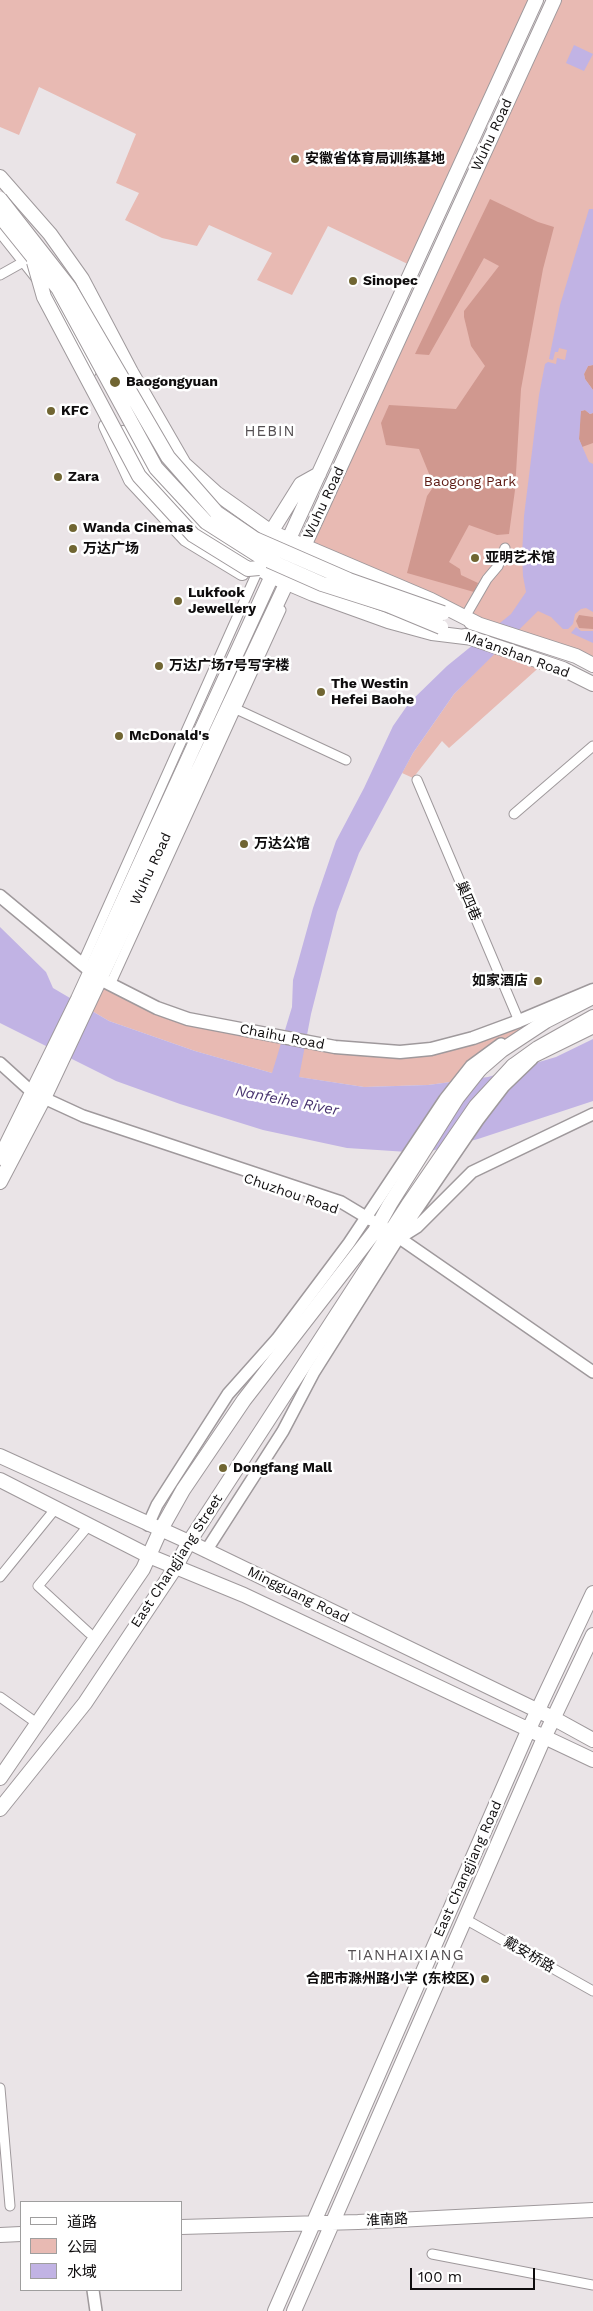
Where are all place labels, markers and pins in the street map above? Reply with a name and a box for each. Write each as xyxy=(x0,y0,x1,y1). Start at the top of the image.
place label: 安徽省体育局训练基地 xyxy=(305,151,445,167)
marker: 安徽省体育局训练基地 xyxy=(289,153,301,165)
place label: Sinopec xyxy=(363,273,418,289)
marker: Sinopec xyxy=(347,275,359,287)
place label: Baogongyuan xyxy=(126,374,218,390)
marker: Baogongyuan xyxy=(108,375,122,389)
place label: KFC xyxy=(61,403,89,419)
marker: KFC xyxy=(45,405,57,417)
place label: Zara xyxy=(68,469,99,485)
marker: Zara xyxy=(52,471,64,483)
place label: Wanda Cinemas xyxy=(83,520,193,536)
marker: Wanda Cinemas xyxy=(67,522,79,534)
place label: 万达广场 xyxy=(83,541,139,557)
marker: 万达广场 xyxy=(67,543,79,555)
place label: 亚明艺术馆 xyxy=(485,550,555,566)
marker: 亚明艺术馆 xyxy=(469,552,481,564)
place label: Lukfook Jewellery xyxy=(188,585,256,618)
marker: Lukfook Jewellery xyxy=(172,595,184,607)
place label: 万达广场7号写字楼 xyxy=(169,658,290,674)
marker: 万达广场7号写字楼 xyxy=(153,660,165,672)
place label: The Westin Hefei Baohe xyxy=(331,676,414,709)
marker: The Westin Hefei Baohe xyxy=(315,686,327,698)
place label: McDonald's xyxy=(129,728,209,744)
marker: McDonald's xyxy=(113,730,125,742)
place label: 万达公馆 xyxy=(254,836,310,852)
marker: 万达公馆 xyxy=(238,838,250,850)
place label: 如家酒店 xyxy=(472,973,528,989)
marker: 如家酒店 xyxy=(532,975,544,987)
place label: Dongfang Mall xyxy=(233,1460,332,1476)
marker: Dongfang Mall xyxy=(217,1462,229,1474)
place label: 合肥市滁州路小学 (东校区) xyxy=(306,1971,475,1987)
marker: 合肥市滁州路小学 (东校区) xyxy=(479,1973,491,1985)

